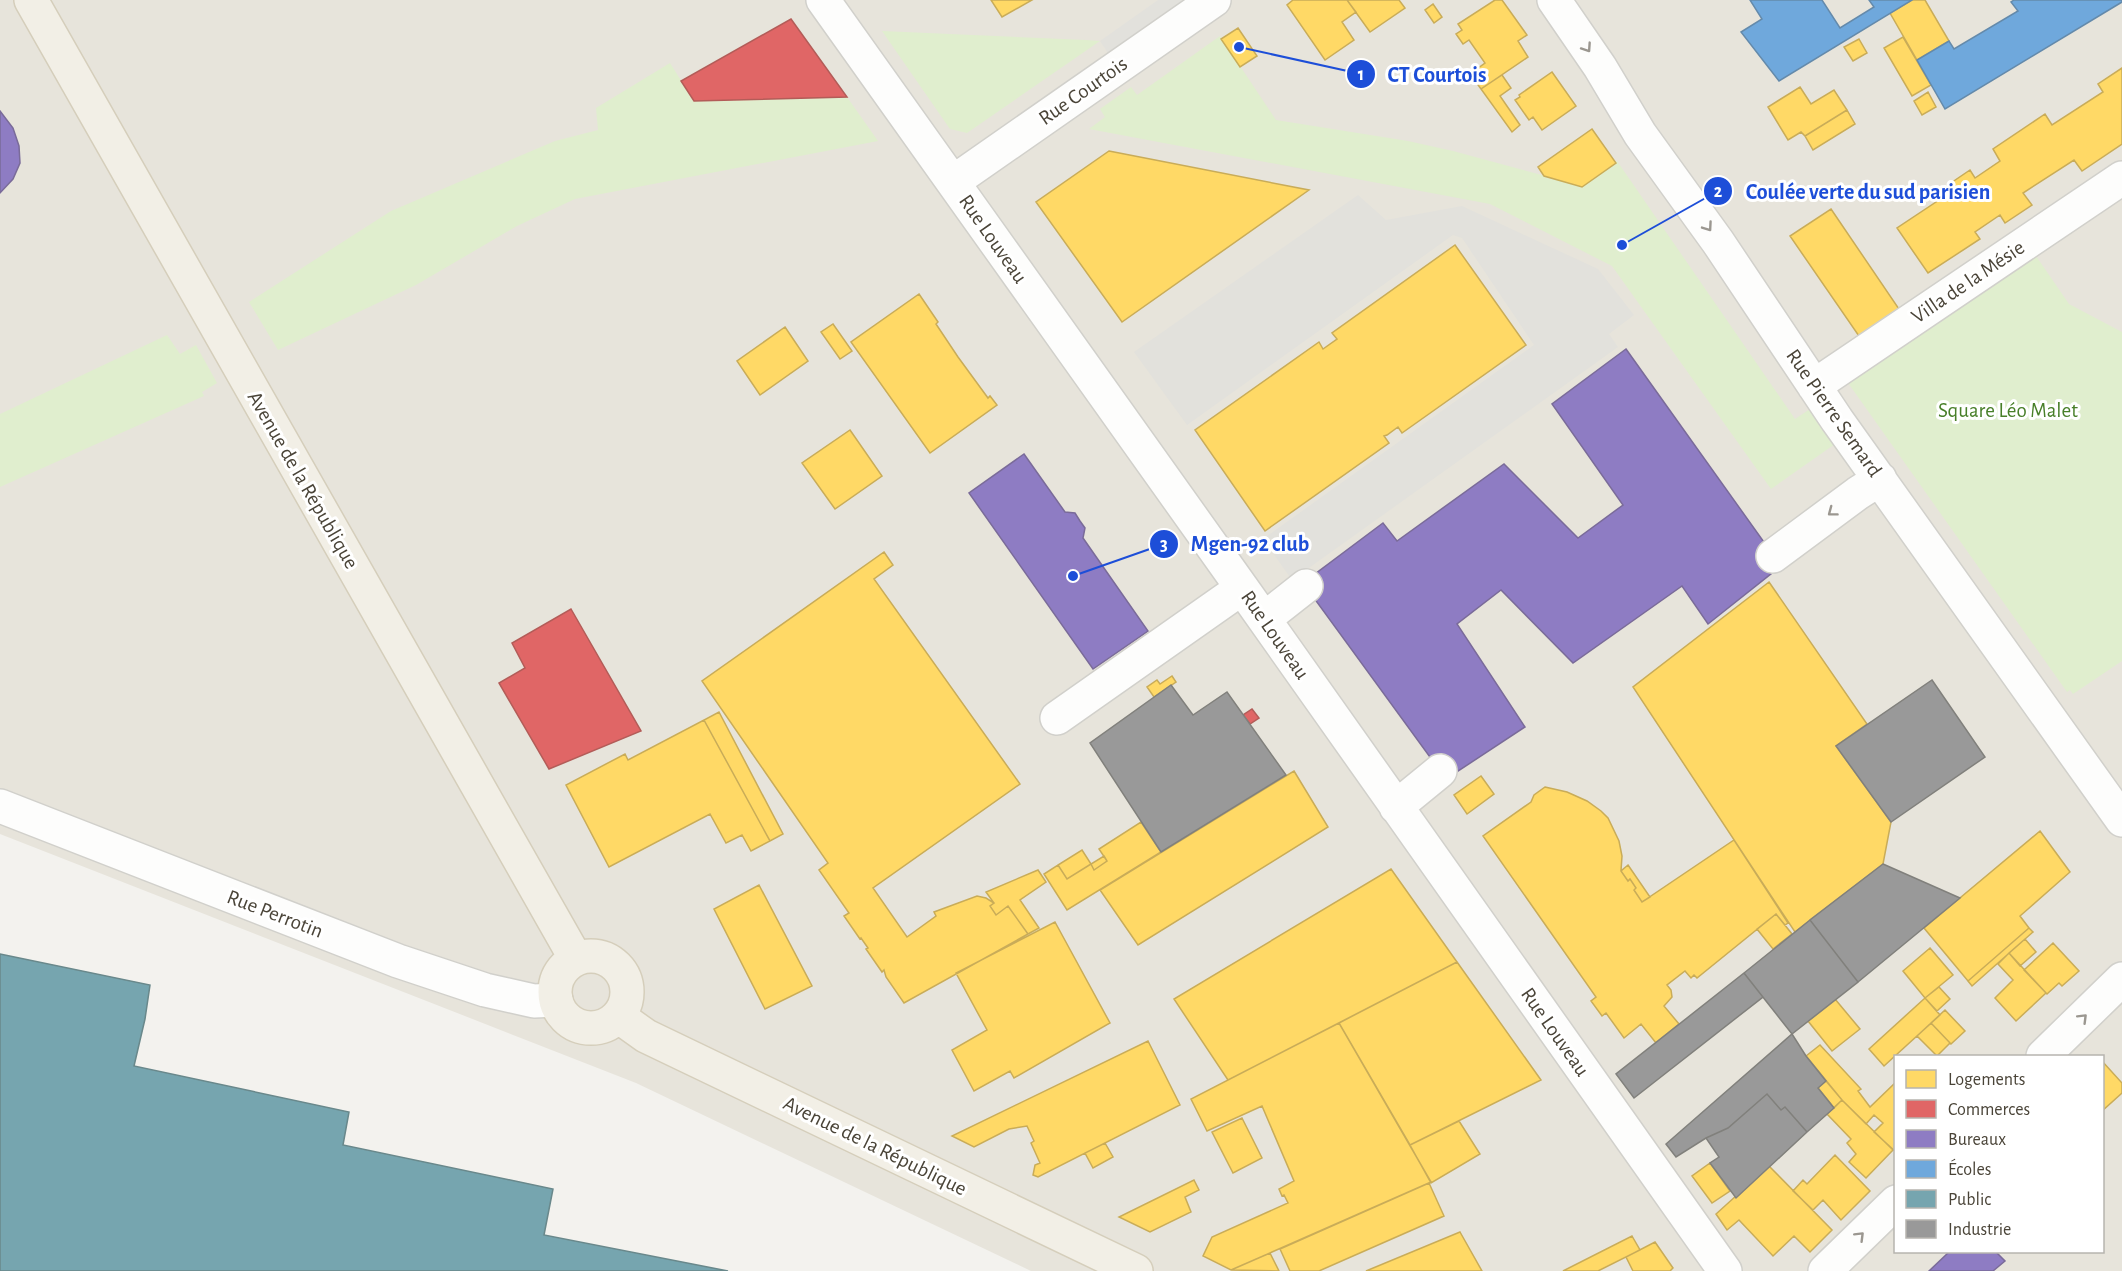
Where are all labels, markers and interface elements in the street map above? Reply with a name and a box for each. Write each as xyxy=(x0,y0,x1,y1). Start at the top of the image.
one-way arrow xyxy=(1580,42,1591,53)
street label: Rue Courtois xyxy=(1035,53,1131,129)
callout: CT Courtois xyxy=(1346,54,1499,94)
text: CT Courtois xyxy=(1387,64,1487,86)
text: 1 xyxy=(1358,66,1364,84)
callout: Coulée verte du sud parisien xyxy=(1703,171,2002,211)
text: Coulée verte du sud parisien xyxy=(1746,181,1990,203)
text: 2 xyxy=(1714,183,1723,201)
street label: Rue Louveau xyxy=(955,191,1031,287)
one-way arrow xyxy=(1701,221,1712,232)
street label: Villa de la Mésie xyxy=(1908,237,2028,327)
street label: Rue Pierre Semard xyxy=(1782,345,1886,481)
street label: Avenue de la République xyxy=(244,388,362,572)
park label: Square Léo Malet xyxy=(1938,400,2078,421)
one-way arrow xyxy=(1827,505,1838,516)
callout: Mgen-92 club xyxy=(1149,524,1322,564)
text: Mgen-92 club xyxy=(1191,533,1309,555)
text: 3 xyxy=(1160,536,1168,554)
street label: Rue Louveau xyxy=(1237,587,1313,683)
street label: Rue Perrotin xyxy=(224,886,326,942)
street label: Rue Louveau xyxy=(1517,984,1593,1080)
one-way arrow xyxy=(2075,1014,2086,1025)
legend xyxy=(1894,1055,2104,1253)
text: Logements xyxy=(1948,1071,2026,1089)
street label: Avenue de la République xyxy=(780,1092,970,1200)
text: Commerces xyxy=(1948,1101,2030,1119)
text: Bureaux xyxy=(1948,1131,2006,1149)
text: Écoles xyxy=(1948,1158,1991,1179)
text: Public xyxy=(1948,1191,1991,1209)
text: Industrie xyxy=(1948,1221,2011,1239)
one-way arrow xyxy=(1853,1233,1864,1244)

